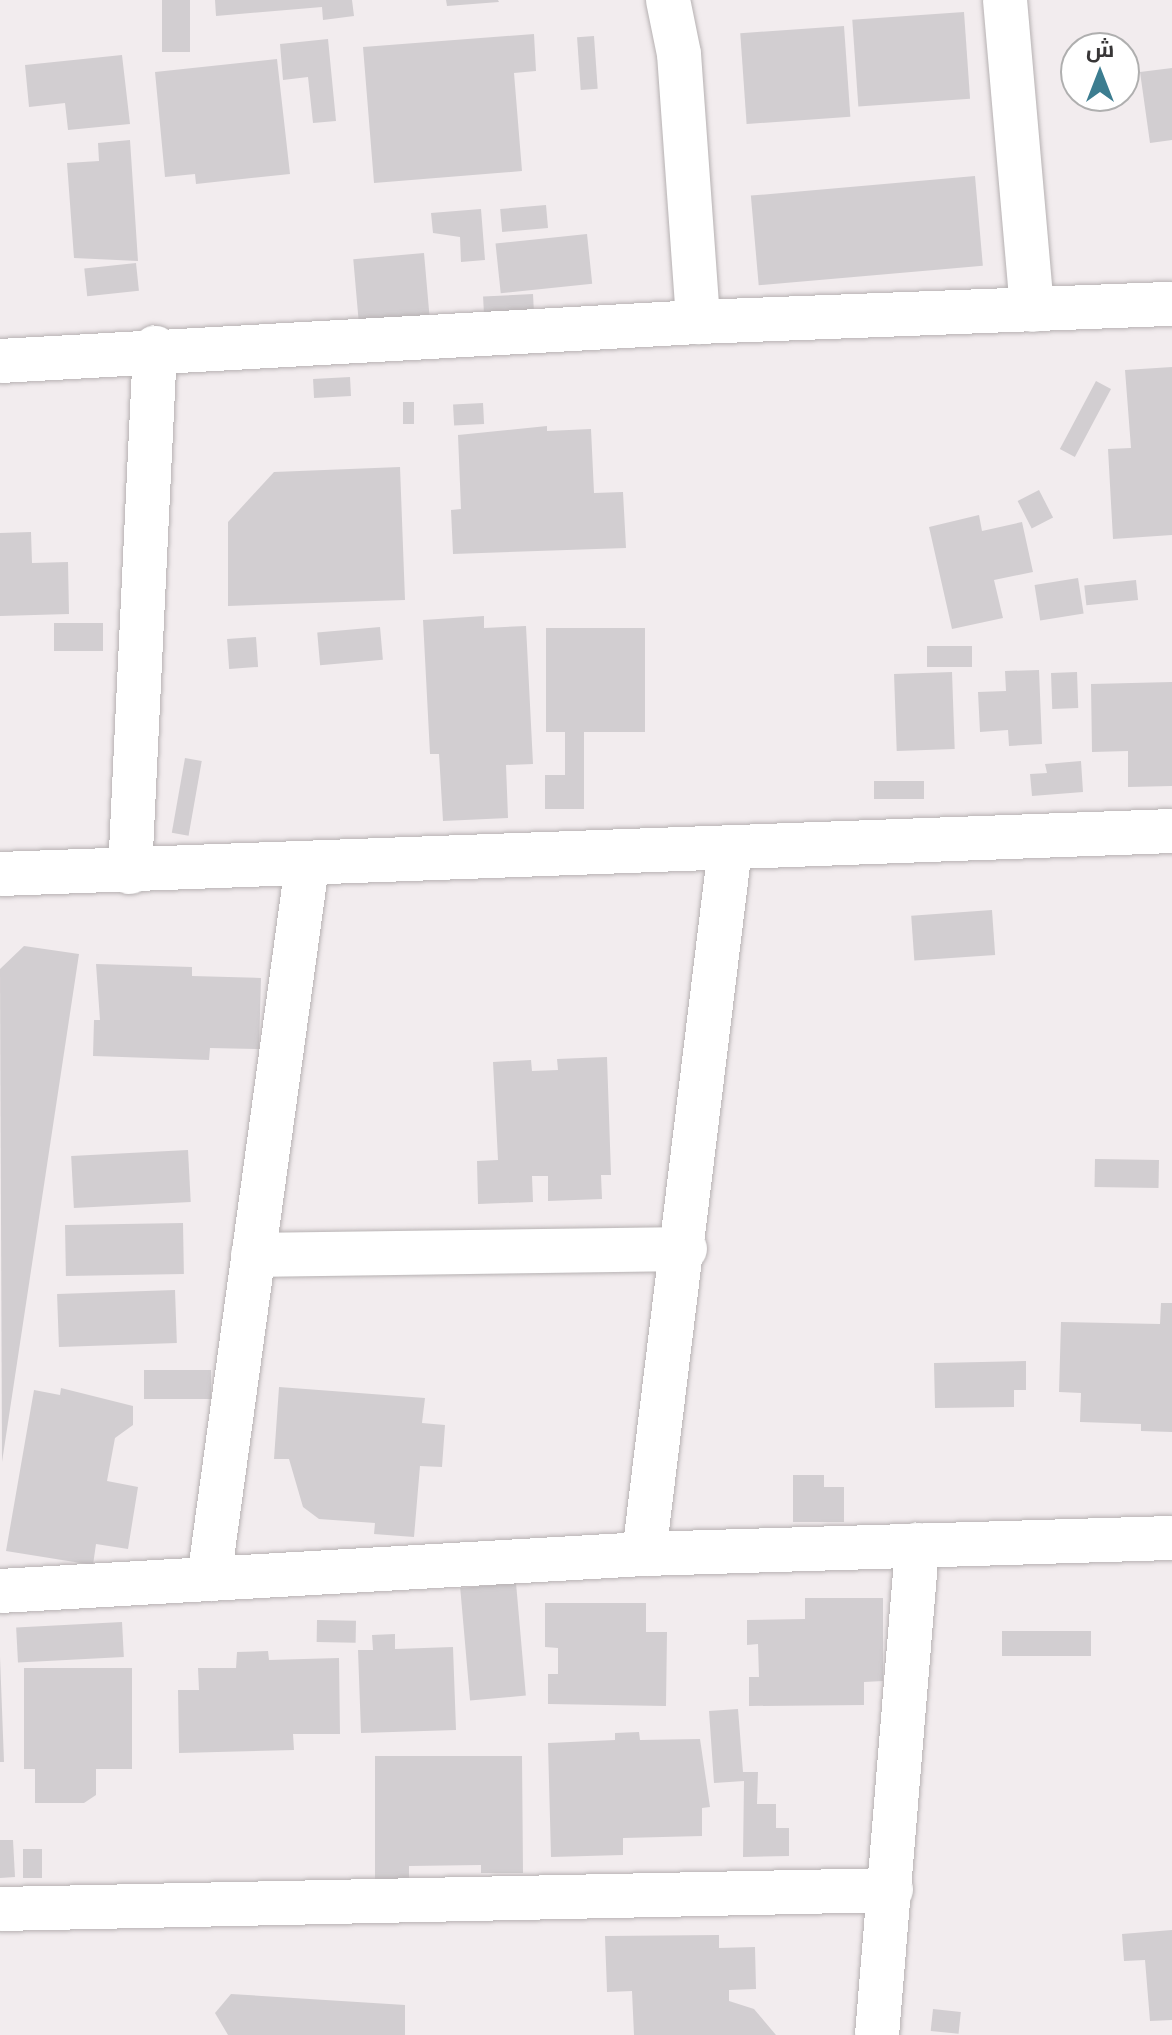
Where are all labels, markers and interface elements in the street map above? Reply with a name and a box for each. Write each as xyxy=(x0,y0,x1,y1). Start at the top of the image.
north arrow xyxy=(1060,32,1140,112)
text: ش xyxy=(1086,37,1114,62)

